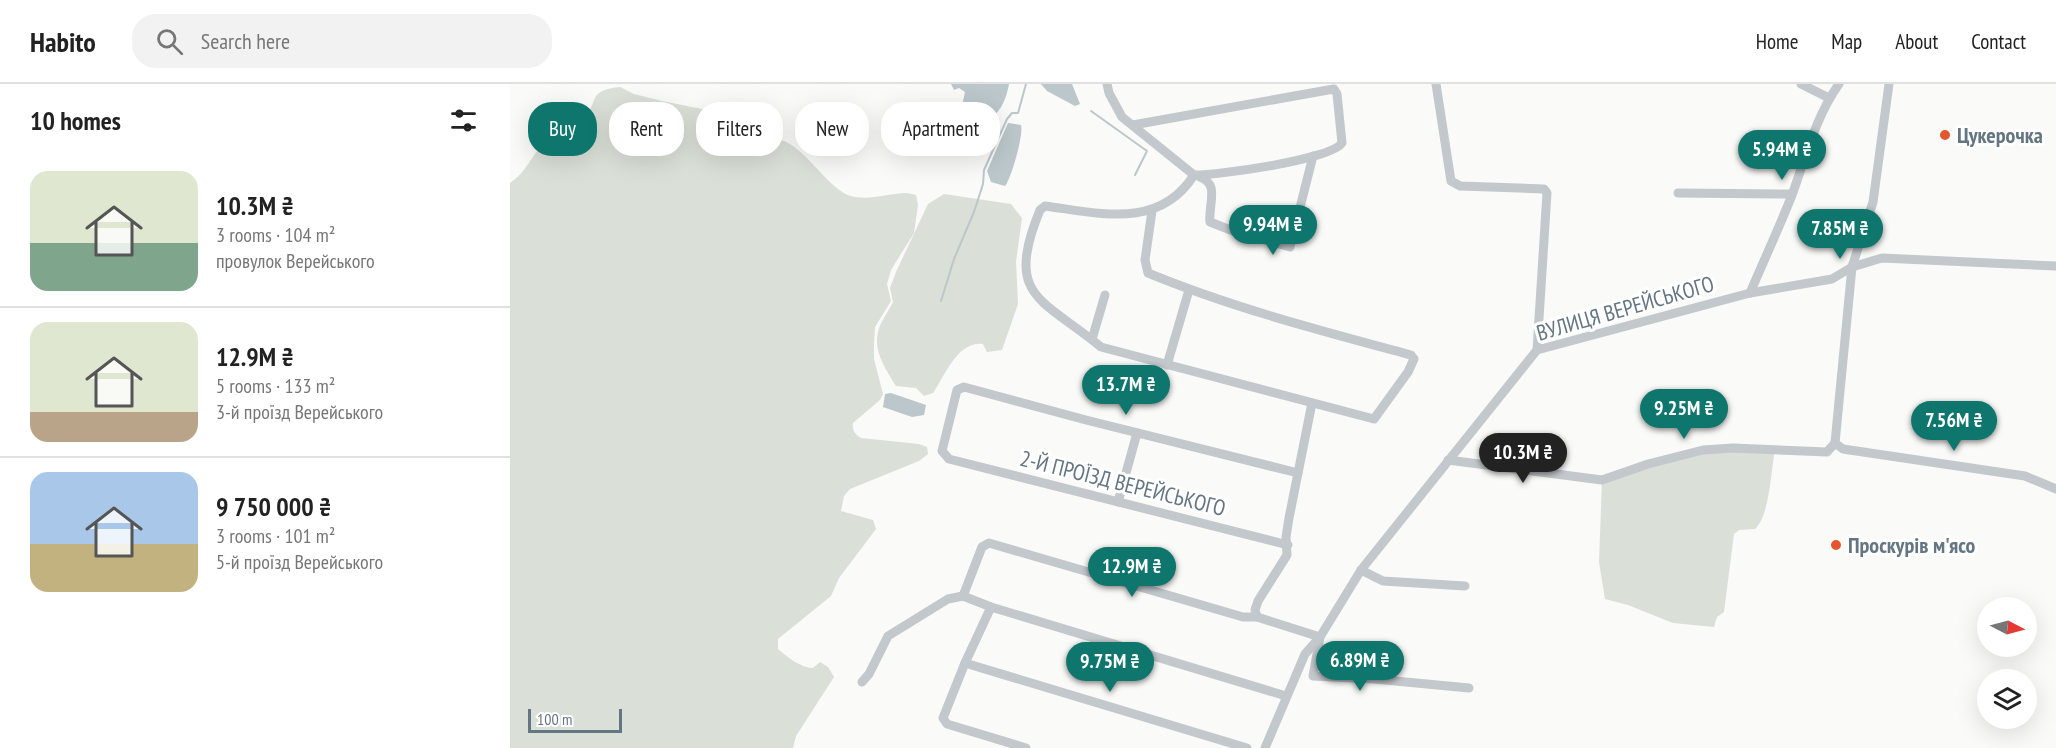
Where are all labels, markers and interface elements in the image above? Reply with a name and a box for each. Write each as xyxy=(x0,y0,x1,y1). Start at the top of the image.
search box xyxy=(132,14,552,68)
text: Habito xyxy=(30,23,96,60)
icon: search xyxy=(153,25,186,58)
text: Search here xyxy=(201,27,290,55)
text: Home xyxy=(1756,28,1798,55)
text: Map xyxy=(1831,28,1862,55)
text: About xyxy=(1895,28,1938,55)
text: Contact xyxy=(1971,28,2026,55)
chip: Buy xyxy=(528,102,597,156)
chip: Rent xyxy=(609,102,684,156)
chip: Filters xyxy=(696,102,783,156)
chip: New xyxy=(795,102,869,156)
chip: Apartment xyxy=(881,102,1000,156)
text: 10 homes xyxy=(30,104,121,137)
icon: filters xyxy=(447,104,480,137)
place label: Цукерочка xyxy=(1957,121,2043,149)
marker: Цукерочка xyxy=(1938,128,1952,142)
pin: 5.94M ₴ xyxy=(1727,130,1837,181)
text: 5.94M ₴ xyxy=(1752,136,1812,162)
text: 10.3M ₴ xyxy=(216,189,294,222)
icon: home xyxy=(78,195,150,267)
pin: 9.94M ₴ xyxy=(1218,205,1328,256)
pin: 7.85M ₴ xyxy=(1785,209,1895,260)
text: 9.94M ₴ xyxy=(1243,211,1303,237)
text: 7.85M ₴ xyxy=(1811,215,1869,241)
text: 3 rooms · 104 m² xyxy=(216,222,335,248)
text: провулок Верейського xyxy=(216,248,375,274)
street label: ВУЛИЦЯ ВЕРЕЙСЬКОГО xyxy=(1533,269,1717,347)
text: 12.9M ₴ xyxy=(216,340,294,373)
icon: home xyxy=(78,346,150,418)
pin: 13.7M ₴ xyxy=(1071,365,1181,416)
text: 13.7M ₴ xyxy=(1096,371,1156,397)
text: 5 rooms · 133 m² xyxy=(216,373,335,399)
pin: 9.25M ₴ xyxy=(1629,389,1739,440)
text: 9.25M ₴ xyxy=(1654,395,1714,421)
text: 3-й проїзд Верейського xyxy=(216,399,383,425)
pin: 7.56M ₴ xyxy=(1899,401,2009,452)
text: 7.56M ₴ xyxy=(1925,407,1983,433)
pin: 10.3M ₴ xyxy=(1468,433,1578,484)
text: 10.3M ₴ xyxy=(1493,439,1553,465)
street label: 2-Й ПРОЇЗД ВЕРЕЙСЬКОГО xyxy=(1017,444,1229,522)
text: 9 750 000 ₴ xyxy=(216,490,331,523)
icon: home xyxy=(78,496,150,568)
text: 3 rooms · 101 m² xyxy=(216,523,335,549)
place label: Проскурів м'ясо xyxy=(1848,531,1976,559)
marker: Проскурів м'ясо xyxy=(1829,538,1843,552)
pin: 12.9M ₴ xyxy=(1077,547,1187,598)
text: 5-й проїзд Верейського xyxy=(216,549,383,575)
text: 12.9M ₴ xyxy=(1102,553,1162,579)
north arrow xyxy=(1977,597,2037,657)
map controls xyxy=(1977,597,2037,729)
pin: 6.89M ₴ xyxy=(1305,641,1415,692)
pin: 9.75M ₴ xyxy=(1055,642,1165,693)
text: 6.89M ₴ xyxy=(1330,647,1390,673)
text: 9.75M ₴ xyxy=(1080,648,1140,674)
button: layers xyxy=(1977,669,2037,729)
scale bar xyxy=(528,706,622,734)
text: 100 m xyxy=(537,709,572,729)

